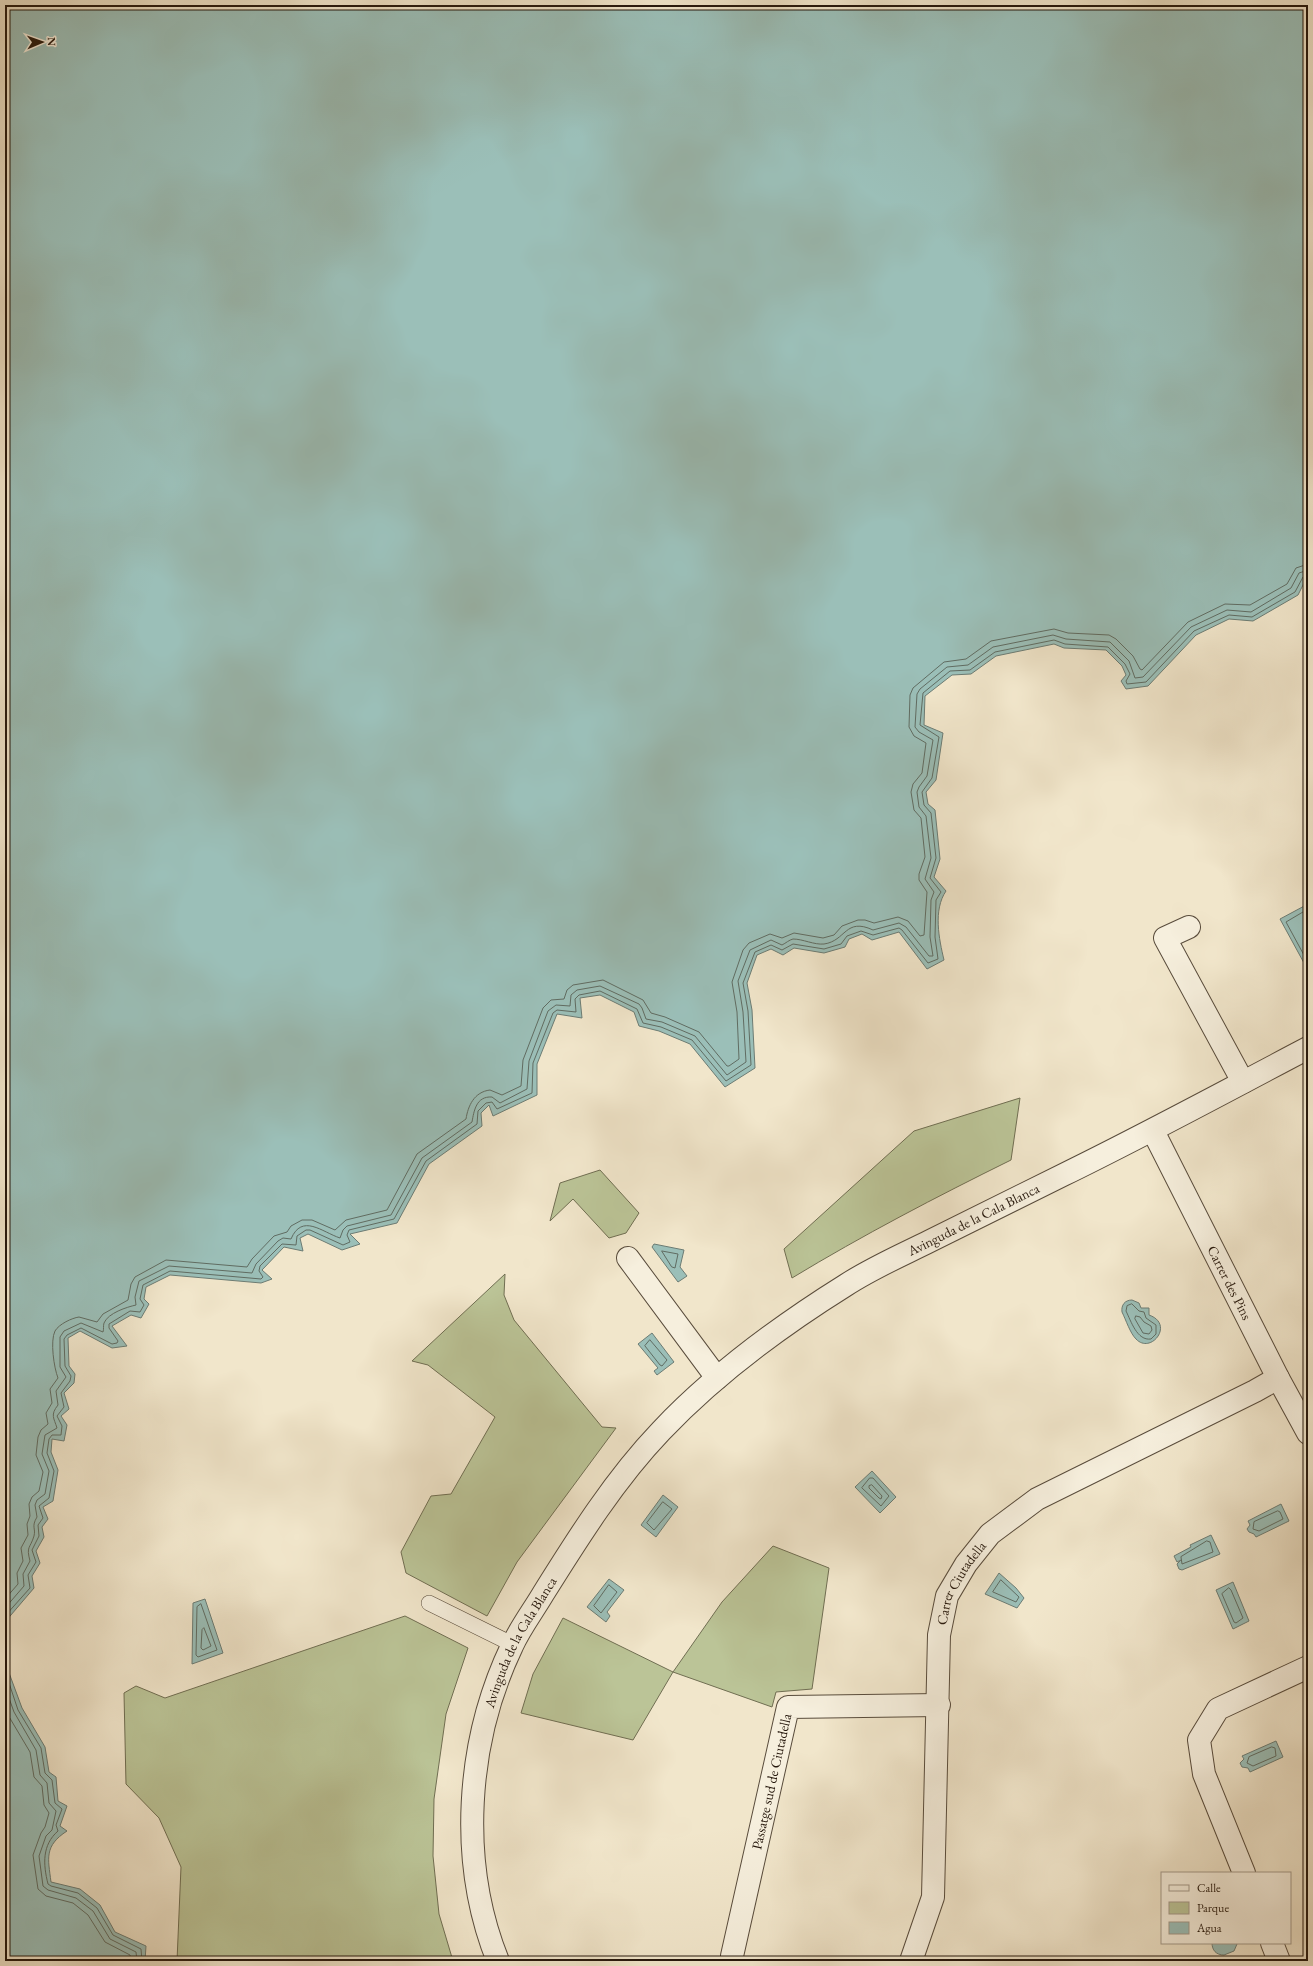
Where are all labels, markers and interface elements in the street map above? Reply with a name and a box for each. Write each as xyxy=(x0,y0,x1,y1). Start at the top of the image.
north arrow xyxy=(22,22,62,62)
text: N xyxy=(45,37,59,46)
street label: Avinguda de la Cala Blanca xyxy=(904,1179,1043,1260)
street label: Carrer des Pins xyxy=(1203,1243,1256,1323)
street label: Carrer Ciutadella xyxy=(932,1537,990,1627)
street label: Avinguda de la Cala Blanca xyxy=(480,1573,561,1711)
street label: Passatge sud de Ciutadella xyxy=(747,1711,795,1851)
legend xyxy=(1161,1872,1291,1944)
text: Calle xyxy=(1197,1880,1221,1896)
text: Parque xyxy=(1197,1900,1229,1916)
text: Agua xyxy=(1196,1920,1222,1936)

